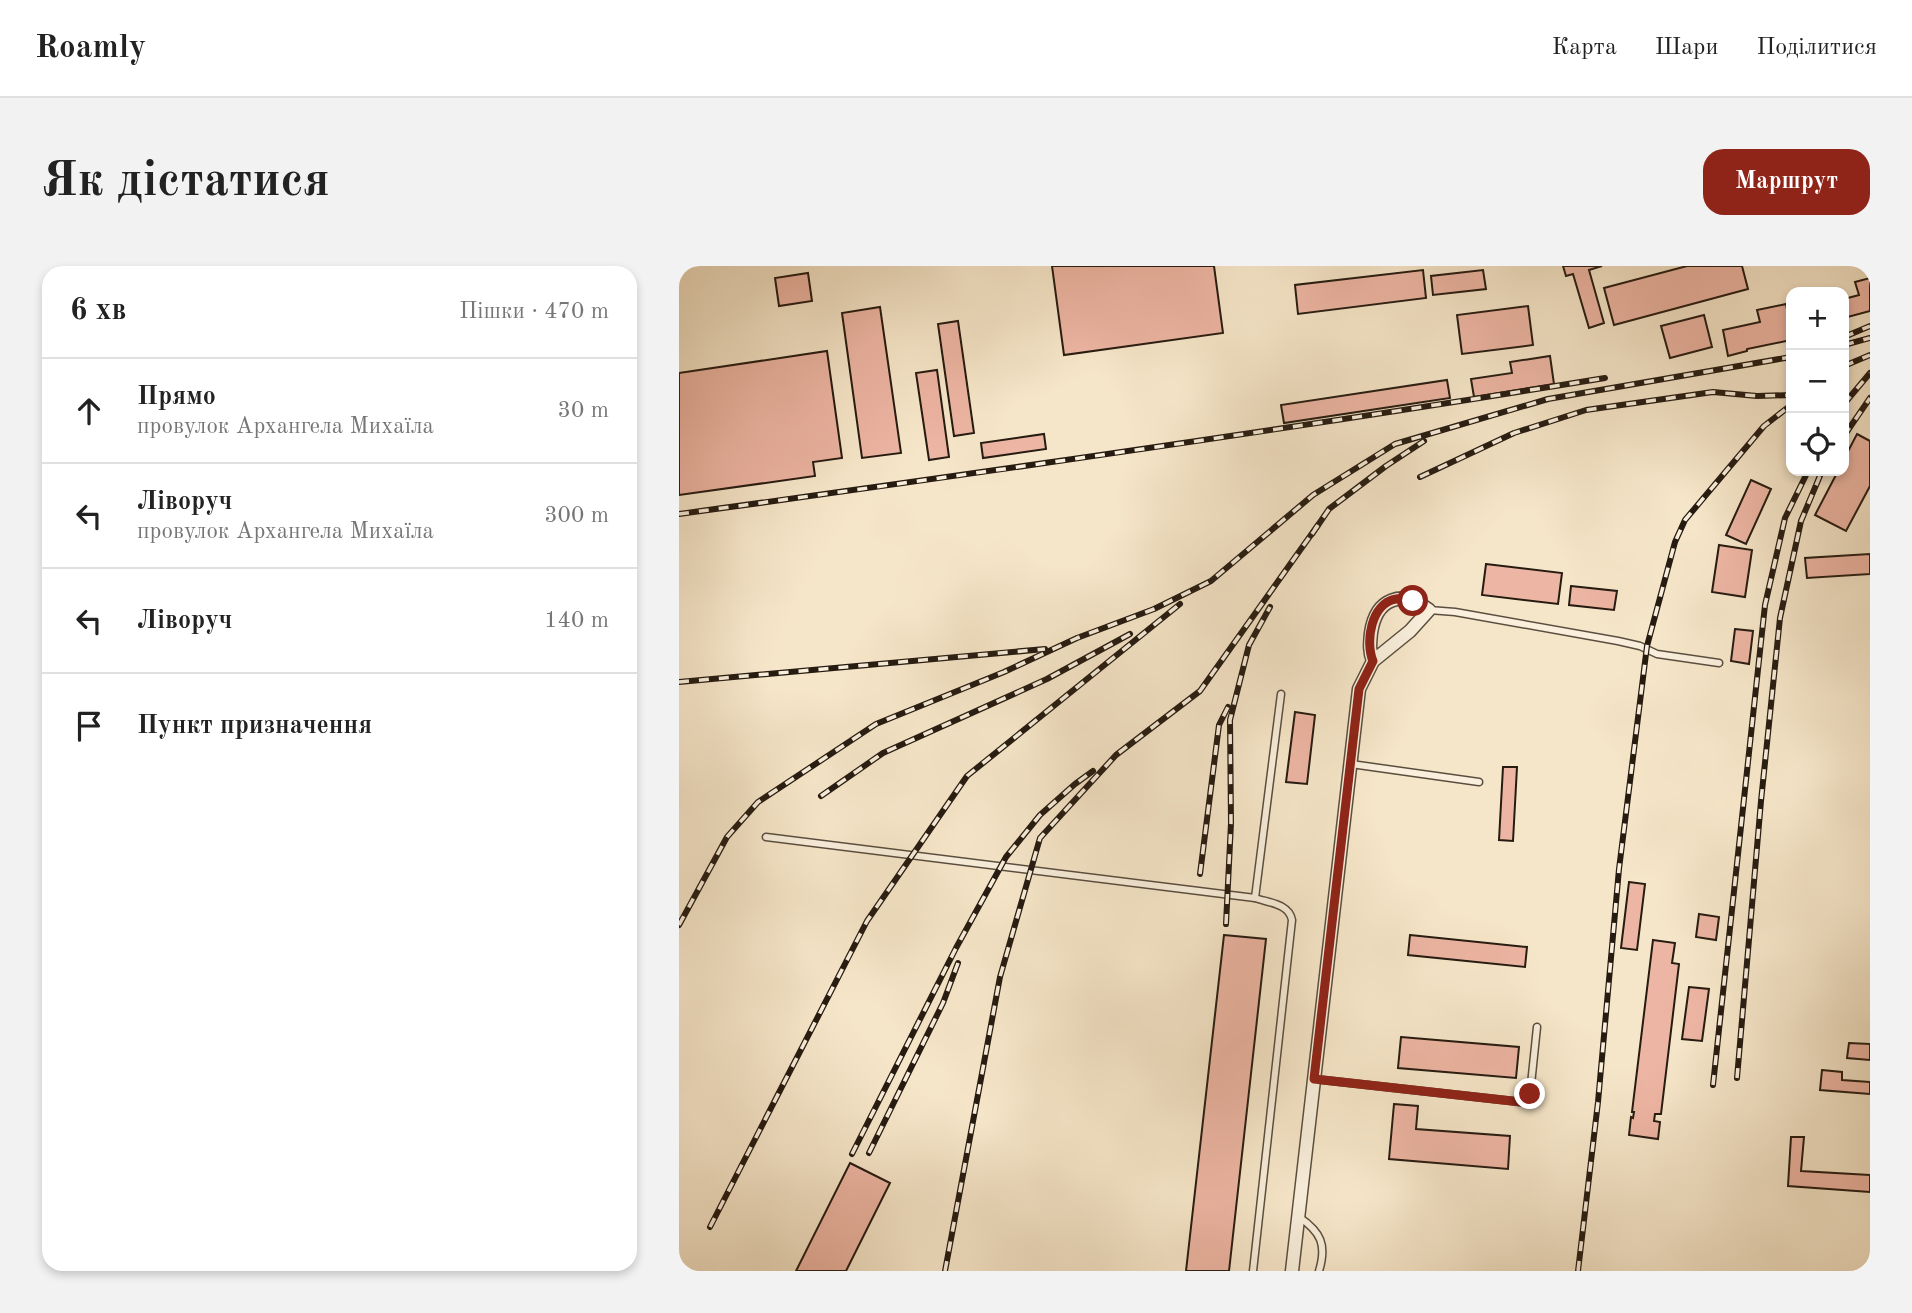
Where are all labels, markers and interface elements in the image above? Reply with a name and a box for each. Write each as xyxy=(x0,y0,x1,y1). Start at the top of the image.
text: Roamly xyxy=(35,32,146,65)
text: Карта xyxy=(1552,36,1617,60)
text: Шари xyxy=(1655,36,1718,60)
text: Поділитися xyxy=(1756,36,1877,60)
button: Маршрут xyxy=(1703,149,1870,215)
text: Як дістатися xyxy=(42,158,330,207)
map controls xyxy=(1786,287,1849,476)
button: + xyxy=(1786,287,1849,350)
text: 6 хв xyxy=(70,296,126,326)
text: Пішки · 470 m xyxy=(459,300,609,323)
button: − xyxy=(1786,350,1849,413)
text: Прямо xyxy=(137,384,216,410)
icon: ahead xyxy=(70,392,108,430)
text: 30 m xyxy=(558,399,609,422)
button: locate xyxy=(1786,413,1849,476)
text: провулок Архангела Михаїла xyxy=(137,415,434,438)
text: Ліворуч xyxy=(137,489,232,515)
icon: left xyxy=(70,497,108,535)
text: 300 m xyxy=(544,504,609,527)
text: провулок Архангела Михаїла xyxy=(137,520,434,543)
route start xyxy=(1397,585,1428,616)
icon: left xyxy=(70,602,108,640)
text: Ліворуч xyxy=(137,608,232,634)
text: 140 m xyxy=(544,609,609,632)
icon: arrive xyxy=(70,707,108,745)
text: Пункт призначення xyxy=(137,713,372,739)
route end xyxy=(1514,1078,1545,1109)

